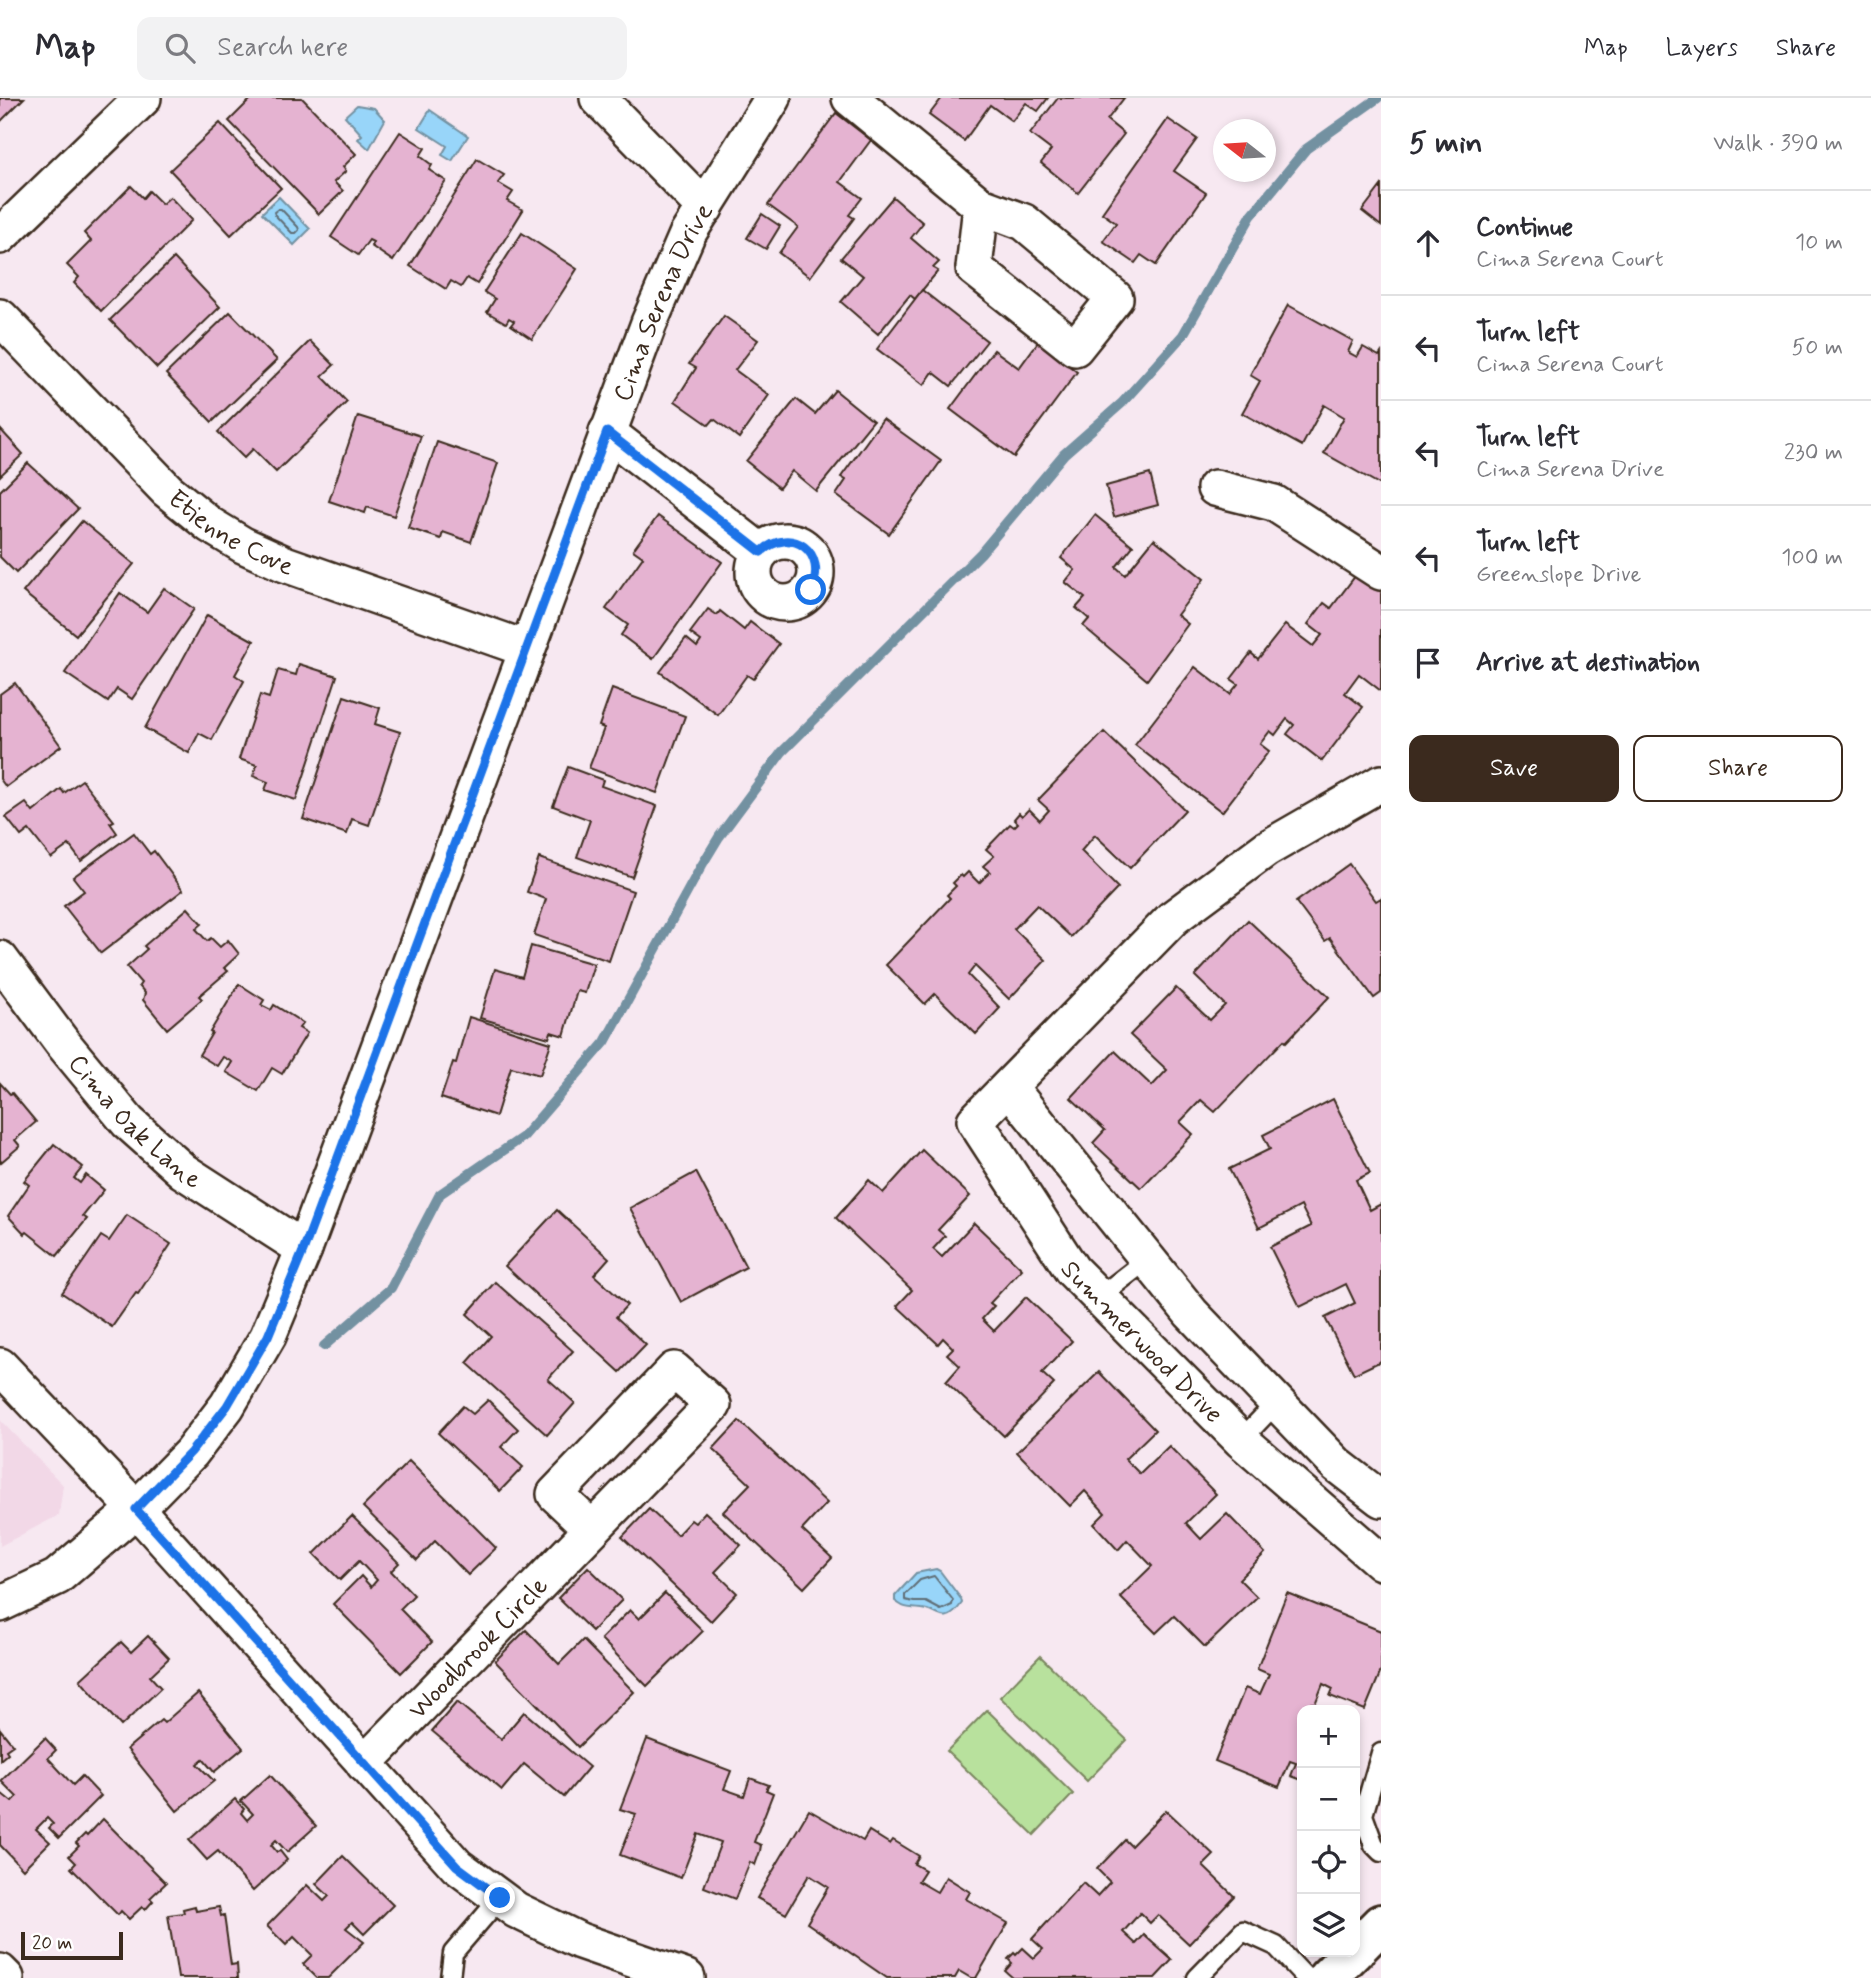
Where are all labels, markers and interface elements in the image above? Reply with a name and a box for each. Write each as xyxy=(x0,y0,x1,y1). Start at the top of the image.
search box xyxy=(137,17,627,80)
text: Map xyxy=(35,26,95,70)
icon: search xyxy=(161,29,199,67)
text: Search here xyxy=(217,31,348,65)
text: Map xyxy=(1584,33,1628,64)
text: Layers xyxy=(1666,33,1738,64)
text: Share xyxy=(1776,33,1836,64)
north arrow xyxy=(1213,119,1276,182)
text: 5 min xyxy=(1409,124,1483,163)
text: Walk · 390 m xyxy=(1713,129,1843,159)
street label: Cima Serena Drive xyxy=(606,197,722,406)
text: Continue xyxy=(1476,211,1573,245)
icon: ahead xyxy=(1409,224,1447,262)
text: 10 m xyxy=(1795,228,1843,258)
text: Cima Serena Court xyxy=(1476,245,1664,275)
text: Turn left xyxy=(1476,316,1580,350)
icon: left xyxy=(1409,329,1447,367)
text: 50 m xyxy=(1792,333,1843,363)
text: Cima Serena Court xyxy=(1476,350,1664,380)
text: Turn left xyxy=(1476,421,1580,455)
icon: left xyxy=(1409,434,1447,472)
text: 230 m xyxy=(1784,438,1843,468)
text: Cima Serena Drive xyxy=(1476,455,1664,485)
street label: Etienne Cove xyxy=(160,483,298,585)
text: Turn left xyxy=(1476,526,1580,560)
icon: left xyxy=(1409,539,1447,577)
text: 100 m xyxy=(1781,543,1843,573)
text: Greenslope Drive xyxy=(1476,560,1641,590)
route start xyxy=(795,574,826,605)
icon: arrive xyxy=(1409,644,1447,682)
text: Arrive at destination xyxy=(1476,646,1700,680)
button: Save xyxy=(1409,735,1619,802)
button: Share xyxy=(1633,735,1843,802)
street label: Cima Oak Lane xyxy=(60,1048,208,1198)
street label: Summerwood Drive xyxy=(1052,1255,1230,1431)
street label: Woodbrook Circle xyxy=(402,1570,556,1727)
map controls xyxy=(1297,1705,1360,1957)
button: + xyxy=(1297,1705,1360,1768)
button: − xyxy=(1297,1768,1360,1831)
button: locate xyxy=(1297,1831,1360,1894)
route end xyxy=(484,1882,515,1913)
button: layers xyxy=(1297,1894,1360,1957)
scale bar xyxy=(21,1929,122,1961)
text: 20 m xyxy=(32,1931,72,1956)

